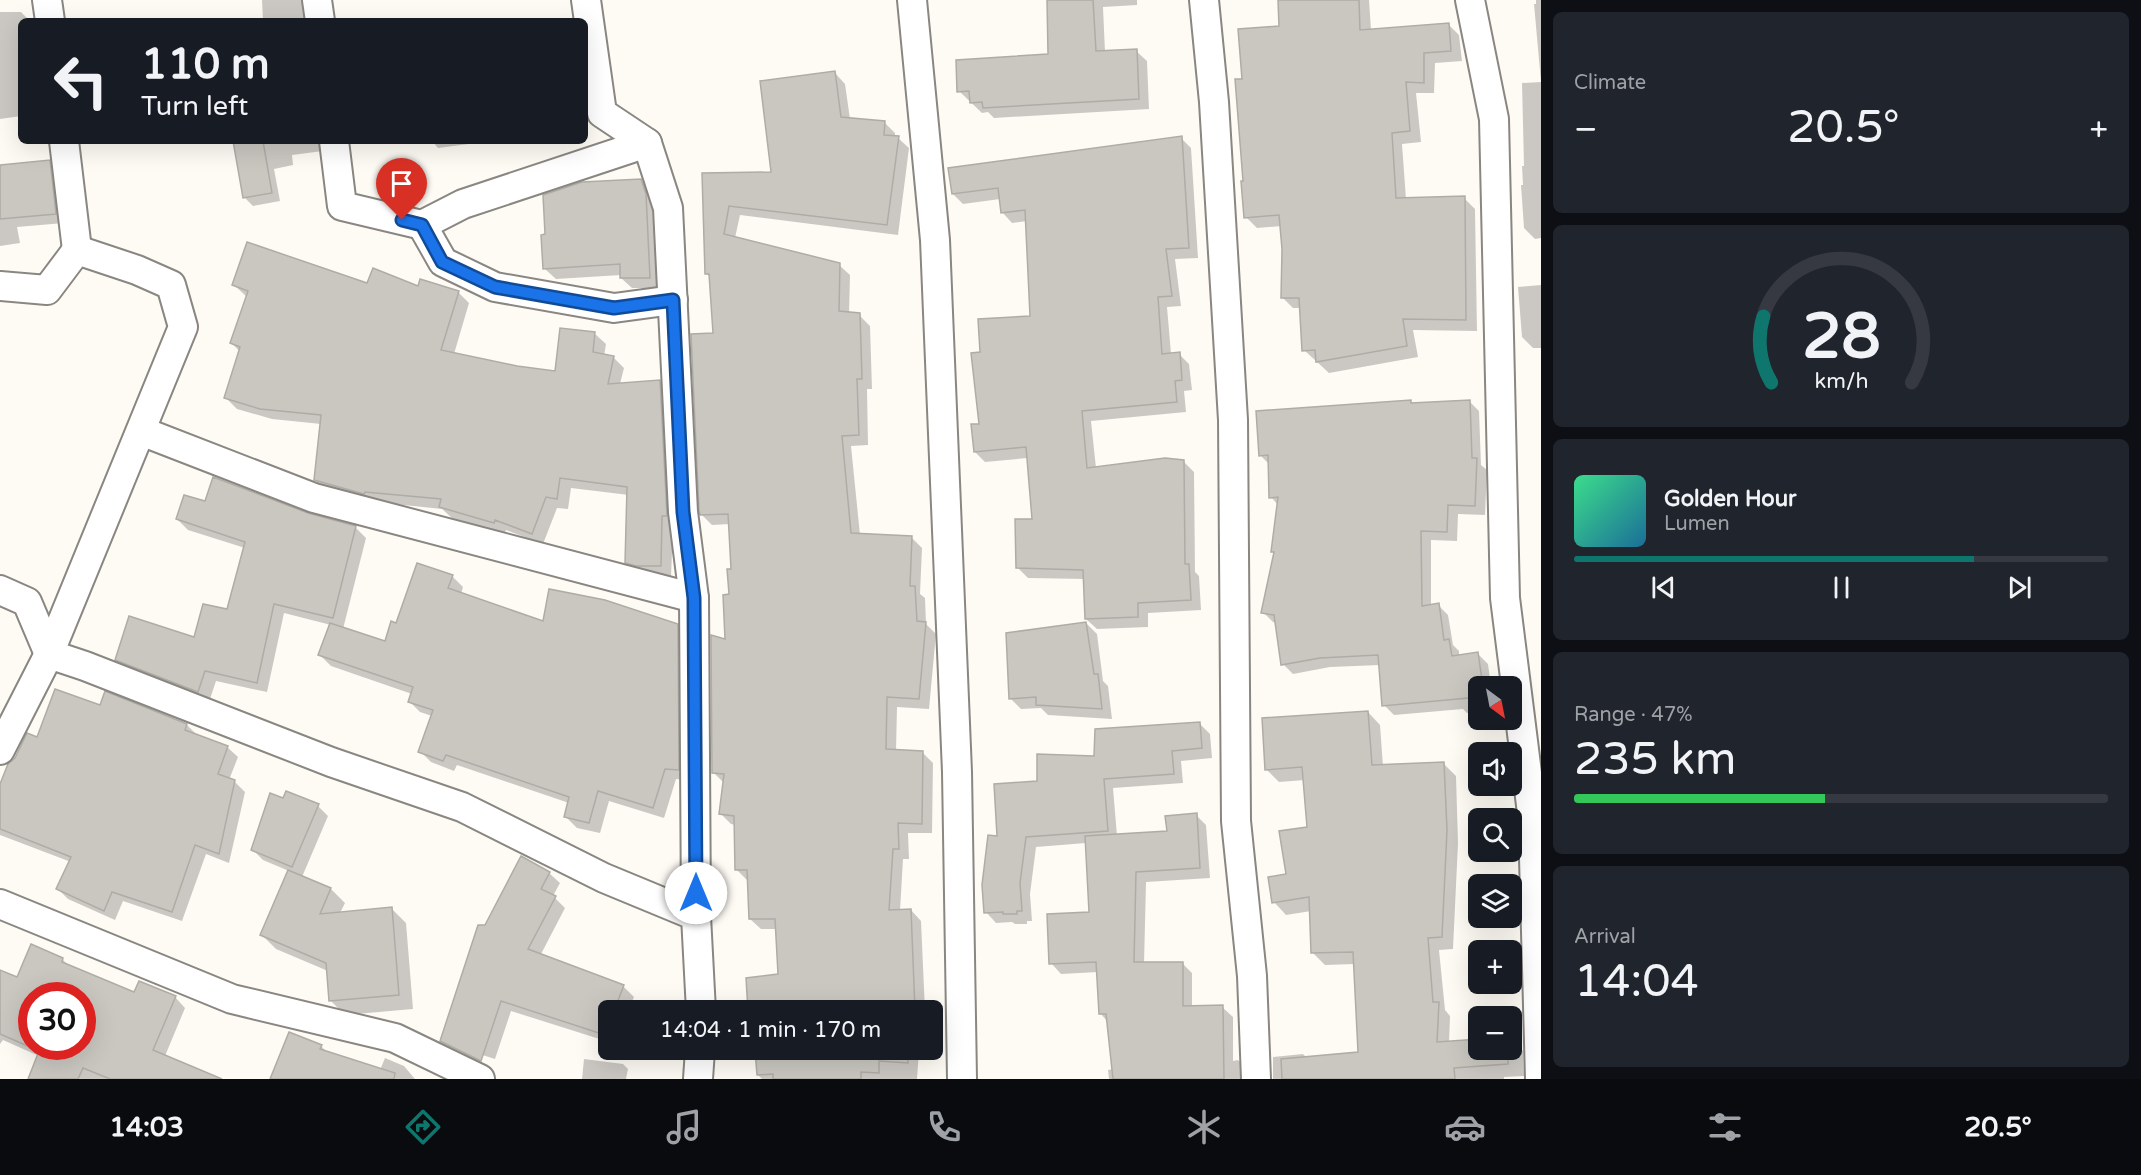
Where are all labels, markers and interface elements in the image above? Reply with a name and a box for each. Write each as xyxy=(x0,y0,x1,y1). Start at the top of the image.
text: 110 m xyxy=(141,39,270,90)
icon: left xyxy=(42,42,120,120)
text: Climate xyxy=(1574,71,1646,95)
text: Turn left xyxy=(141,90,248,123)
text: 20.5° xyxy=(1787,101,1900,155)
text: − xyxy=(1574,110,1598,149)
text: + xyxy=(2089,110,2108,149)
pin xyxy=(376,158,427,220)
icon: arrive xyxy=(385,167,418,200)
text: 28 xyxy=(1802,300,1880,375)
text: km/h xyxy=(1814,369,1868,395)
text: Golden Hour xyxy=(1664,486,1796,512)
text: Lumen xyxy=(1664,512,1730,536)
icon: previous xyxy=(1647,571,1680,604)
icon: pause xyxy=(1825,571,1858,604)
icon: next xyxy=(2003,571,2036,604)
north arrow xyxy=(1468,676,1522,730)
map controls xyxy=(1468,676,1522,1060)
text: Range · 47% xyxy=(1574,703,1693,727)
text: 235 km xyxy=(1574,733,1736,787)
button: sound xyxy=(1468,742,1522,796)
button: search xyxy=(1468,808,1522,862)
position arrow xyxy=(664,861,728,925)
button: layers xyxy=(1468,874,1522,928)
text: Arrival xyxy=(1574,925,1636,949)
button: + xyxy=(1468,940,1522,994)
text: 14:04 xyxy=(1574,955,1699,1009)
speed limit sign: 30 xyxy=(18,982,96,1060)
button: − xyxy=(1468,1006,1522,1060)
text: 14:04 · 1 min · 170 m xyxy=(660,1017,881,1043)
icon: directions xyxy=(402,1106,444,1148)
icon: music xyxy=(663,1106,705,1148)
icon: phone xyxy=(923,1106,965,1148)
icon: climate xyxy=(1183,1106,1225,1148)
icon: car xyxy=(1444,1106,1486,1148)
icon: filters xyxy=(1704,1106,1746,1148)
text: 14:03 xyxy=(109,1111,184,1144)
text: 20.5° xyxy=(1964,1111,2032,1144)

